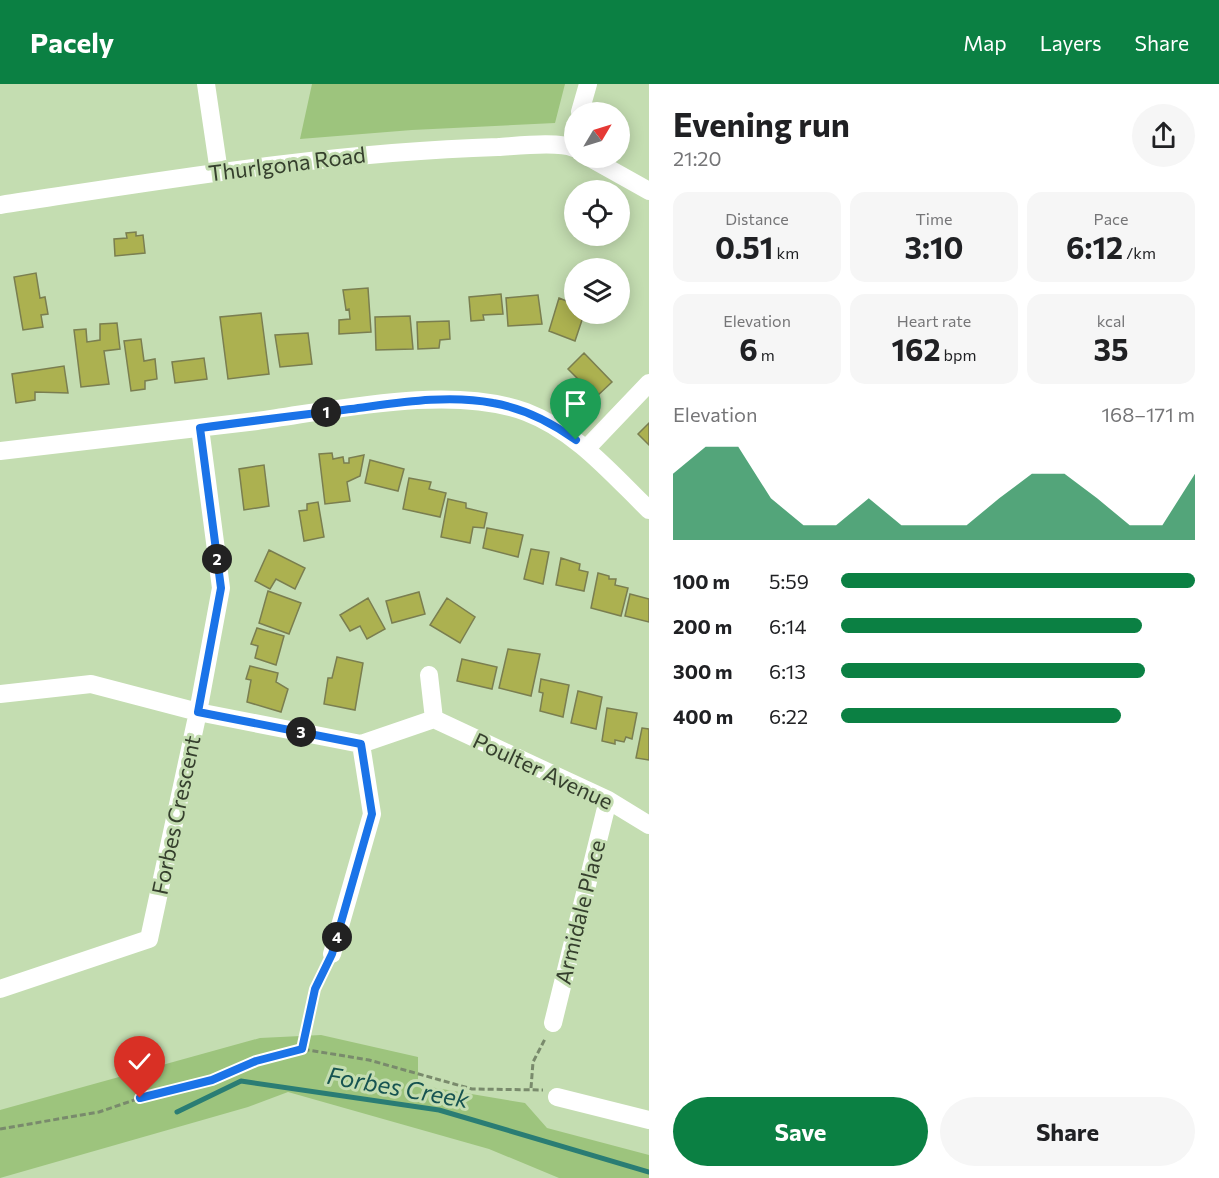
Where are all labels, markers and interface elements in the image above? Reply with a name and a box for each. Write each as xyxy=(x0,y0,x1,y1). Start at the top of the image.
text: Pacely xyxy=(30,25,114,59)
text: Map xyxy=(963,30,1007,55)
text: Layers xyxy=(1040,30,1102,55)
text: Share xyxy=(1135,30,1189,55)
north arrow xyxy=(564,102,630,168)
map controls xyxy=(564,102,630,324)
text: Evening run xyxy=(673,103,850,144)
button: share xyxy=(1132,104,1195,167)
street label: Thurlgona Road xyxy=(207,140,367,187)
text: 21:20 xyxy=(673,146,721,170)
button: locate xyxy=(564,180,630,246)
text: Distance xyxy=(725,209,789,228)
text: Time xyxy=(916,209,952,228)
text: Pace xyxy=(1094,209,1128,228)
text: 0.51 xyxy=(715,228,773,265)
text: 3:10 xyxy=(905,228,963,265)
text: 6:12 xyxy=(1066,228,1123,265)
text: km xyxy=(773,243,799,262)
text: /km xyxy=(1123,243,1156,262)
button: layers xyxy=(564,258,630,324)
text: Elevation xyxy=(723,311,791,330)
text: Heart rate xyxy=(897,311,971,330)
text: kcal xyxy=(1097,311,1125,330)
text: 6 xyxy=(739,330,758,367)
text: 162 xyxy=(892,330,941,367)
text: 35 xyxy=(1094,330,1128,367)
text: m xyxy=(758,345,775,364)
text: bpm xyxy=(941,345,976,364)
pin xyxy=(550,378,601,440)
icon: arrive xyxy=(559,387,592,420)
pin: 1 xyxy=(311,397,341,427)
text: 1 xyxy=(322,402,330,421)
text: Elevation xyxy=(673,402,758,426)
text: 168–171 m xyxy=(1101,402,1195,426)
pin: 2 xyxy=(202,544,232,574)
text: 2 xyxy=(212,549,222,568)
text: 100 m xyxy=(673,569,730,593)
text: 5:59 xyxy=(769,569,809,593)
text: 200 m xyxy=(673,614,732,638)
text: 6:14 xyxy=(769,614,806,638)
text: 300 m xyxy=(673,659,733,683)
text: 6:13 xyxy=(769,659,806,683)
text: 400 m xyxy=(673,704,733,728)
text: 6:22 xyxy=(769,704,808,728)
pin: 3 xyxy=(286,717,316,747)
text: 3 xyxy=(296,722,306,741)
street label: Poulter Avenue xyxy=(469,726,617,815)
street label: Forbes Crescent xyxy=(145,733,206,897)
street label: Armidale Place xyxy=(549,837,610,987)
pin: 4 xyxy=(322,922,352,952)
text: 4 xyxy=(332,927,342,946)
pin xyxy=(114,1036,165,1098)
icon: check xyxy=(123,1045,156,1078)
water label: Forbes Creek xyxy=(325,1060,472,1113)
button: Save xyxy=(673,1097,928,1166)
button: Share xyxy=(940,1097,1195,1166)

